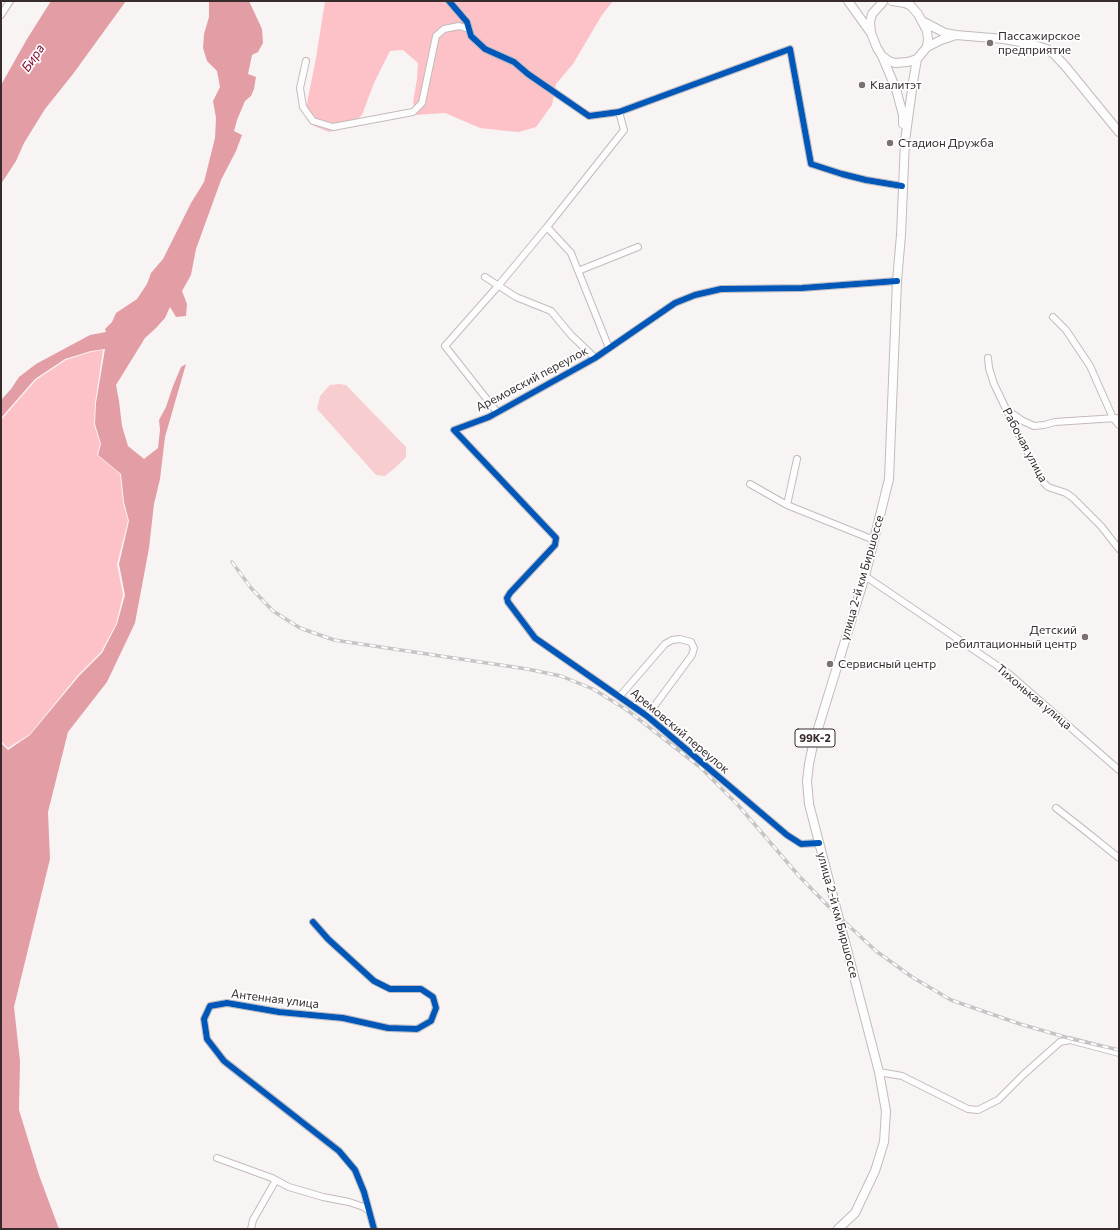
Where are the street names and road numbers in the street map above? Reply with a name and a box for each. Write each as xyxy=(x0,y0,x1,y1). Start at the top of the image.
street label: Аремовский переулок xyxy=(474,343,590,415)
street label: Рабочая улица xyxy=(999,405,1051,485)
street label: улица 2-й км Биршоссе xyxy=(837,514,887,642)
street label: Тихонькая улица xyxy=(993,661,1075,733)
street label: Аремовский переулок xyxy=(628,685,732,777)
road number: 99К-2 xyxy=(795,729,835,747)
street label: улица 2-й км Биршоссе xyxy=(814,850,862,980)
street label: Антенная улица xyxy=(230,986,320,1012)

